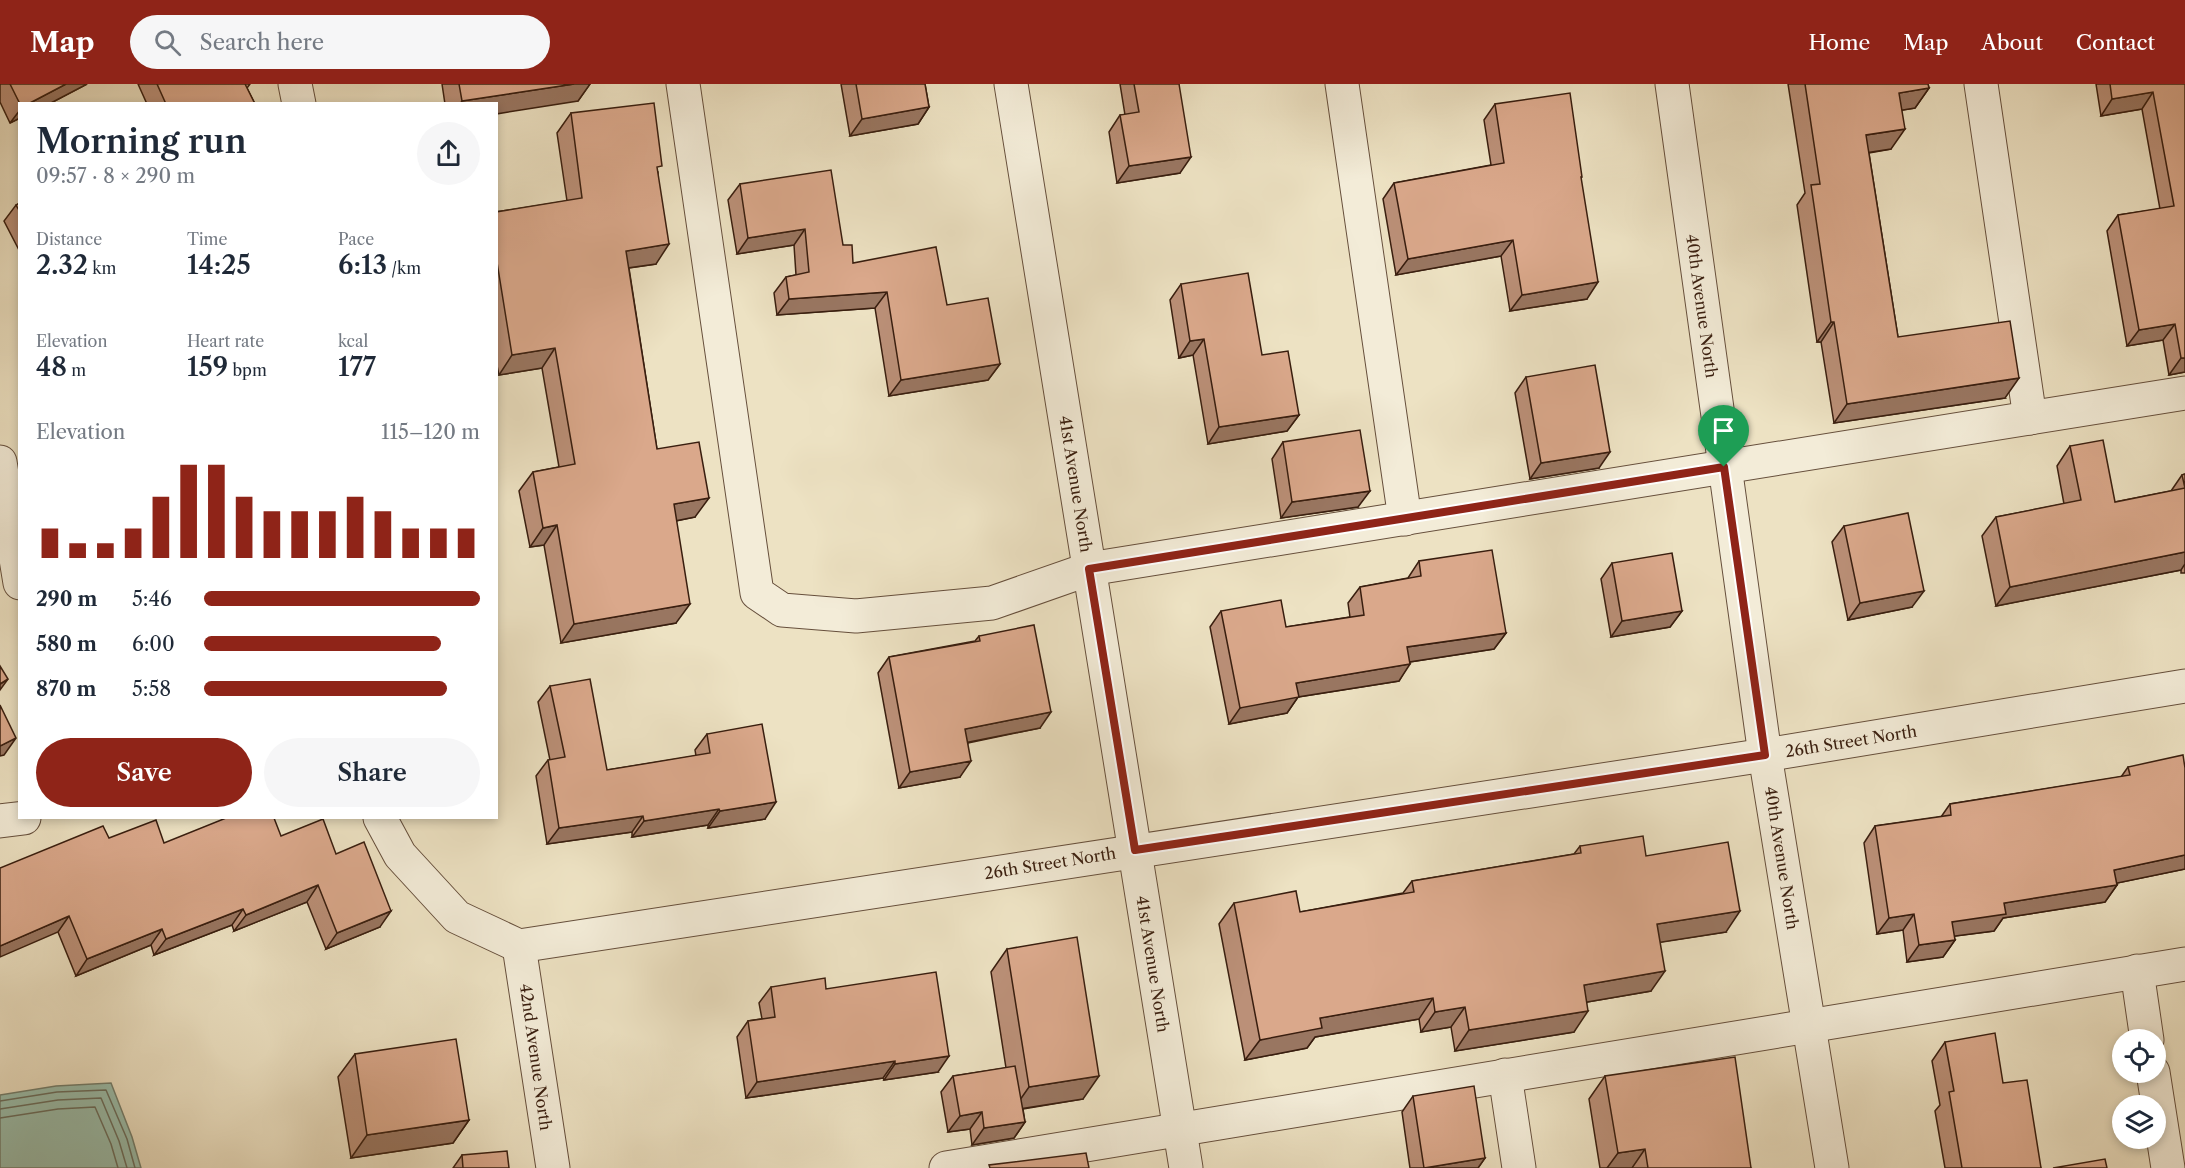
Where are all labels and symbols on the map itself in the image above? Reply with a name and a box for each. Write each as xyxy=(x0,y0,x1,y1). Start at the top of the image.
street label: 40th Avenue North xyxy=(1682,233,1722,379)
pin xyxy=(1698,405,1749,467)
street label: 41st Avenue North xyxy=(1055,414,1097,554)
street label: 26th Street North xyxy=(1784,721,1918,761)
street label: 40th Avenue North xyxy=(1761,785,1803,931)
street label: 26th Street North xyxy=(983,843,1117,883)
street label: 41st Avenue North xyxy=(1132,894,1174,1034)
street label: 42nd Avenue North xyxy=(516,982,556,1132)

